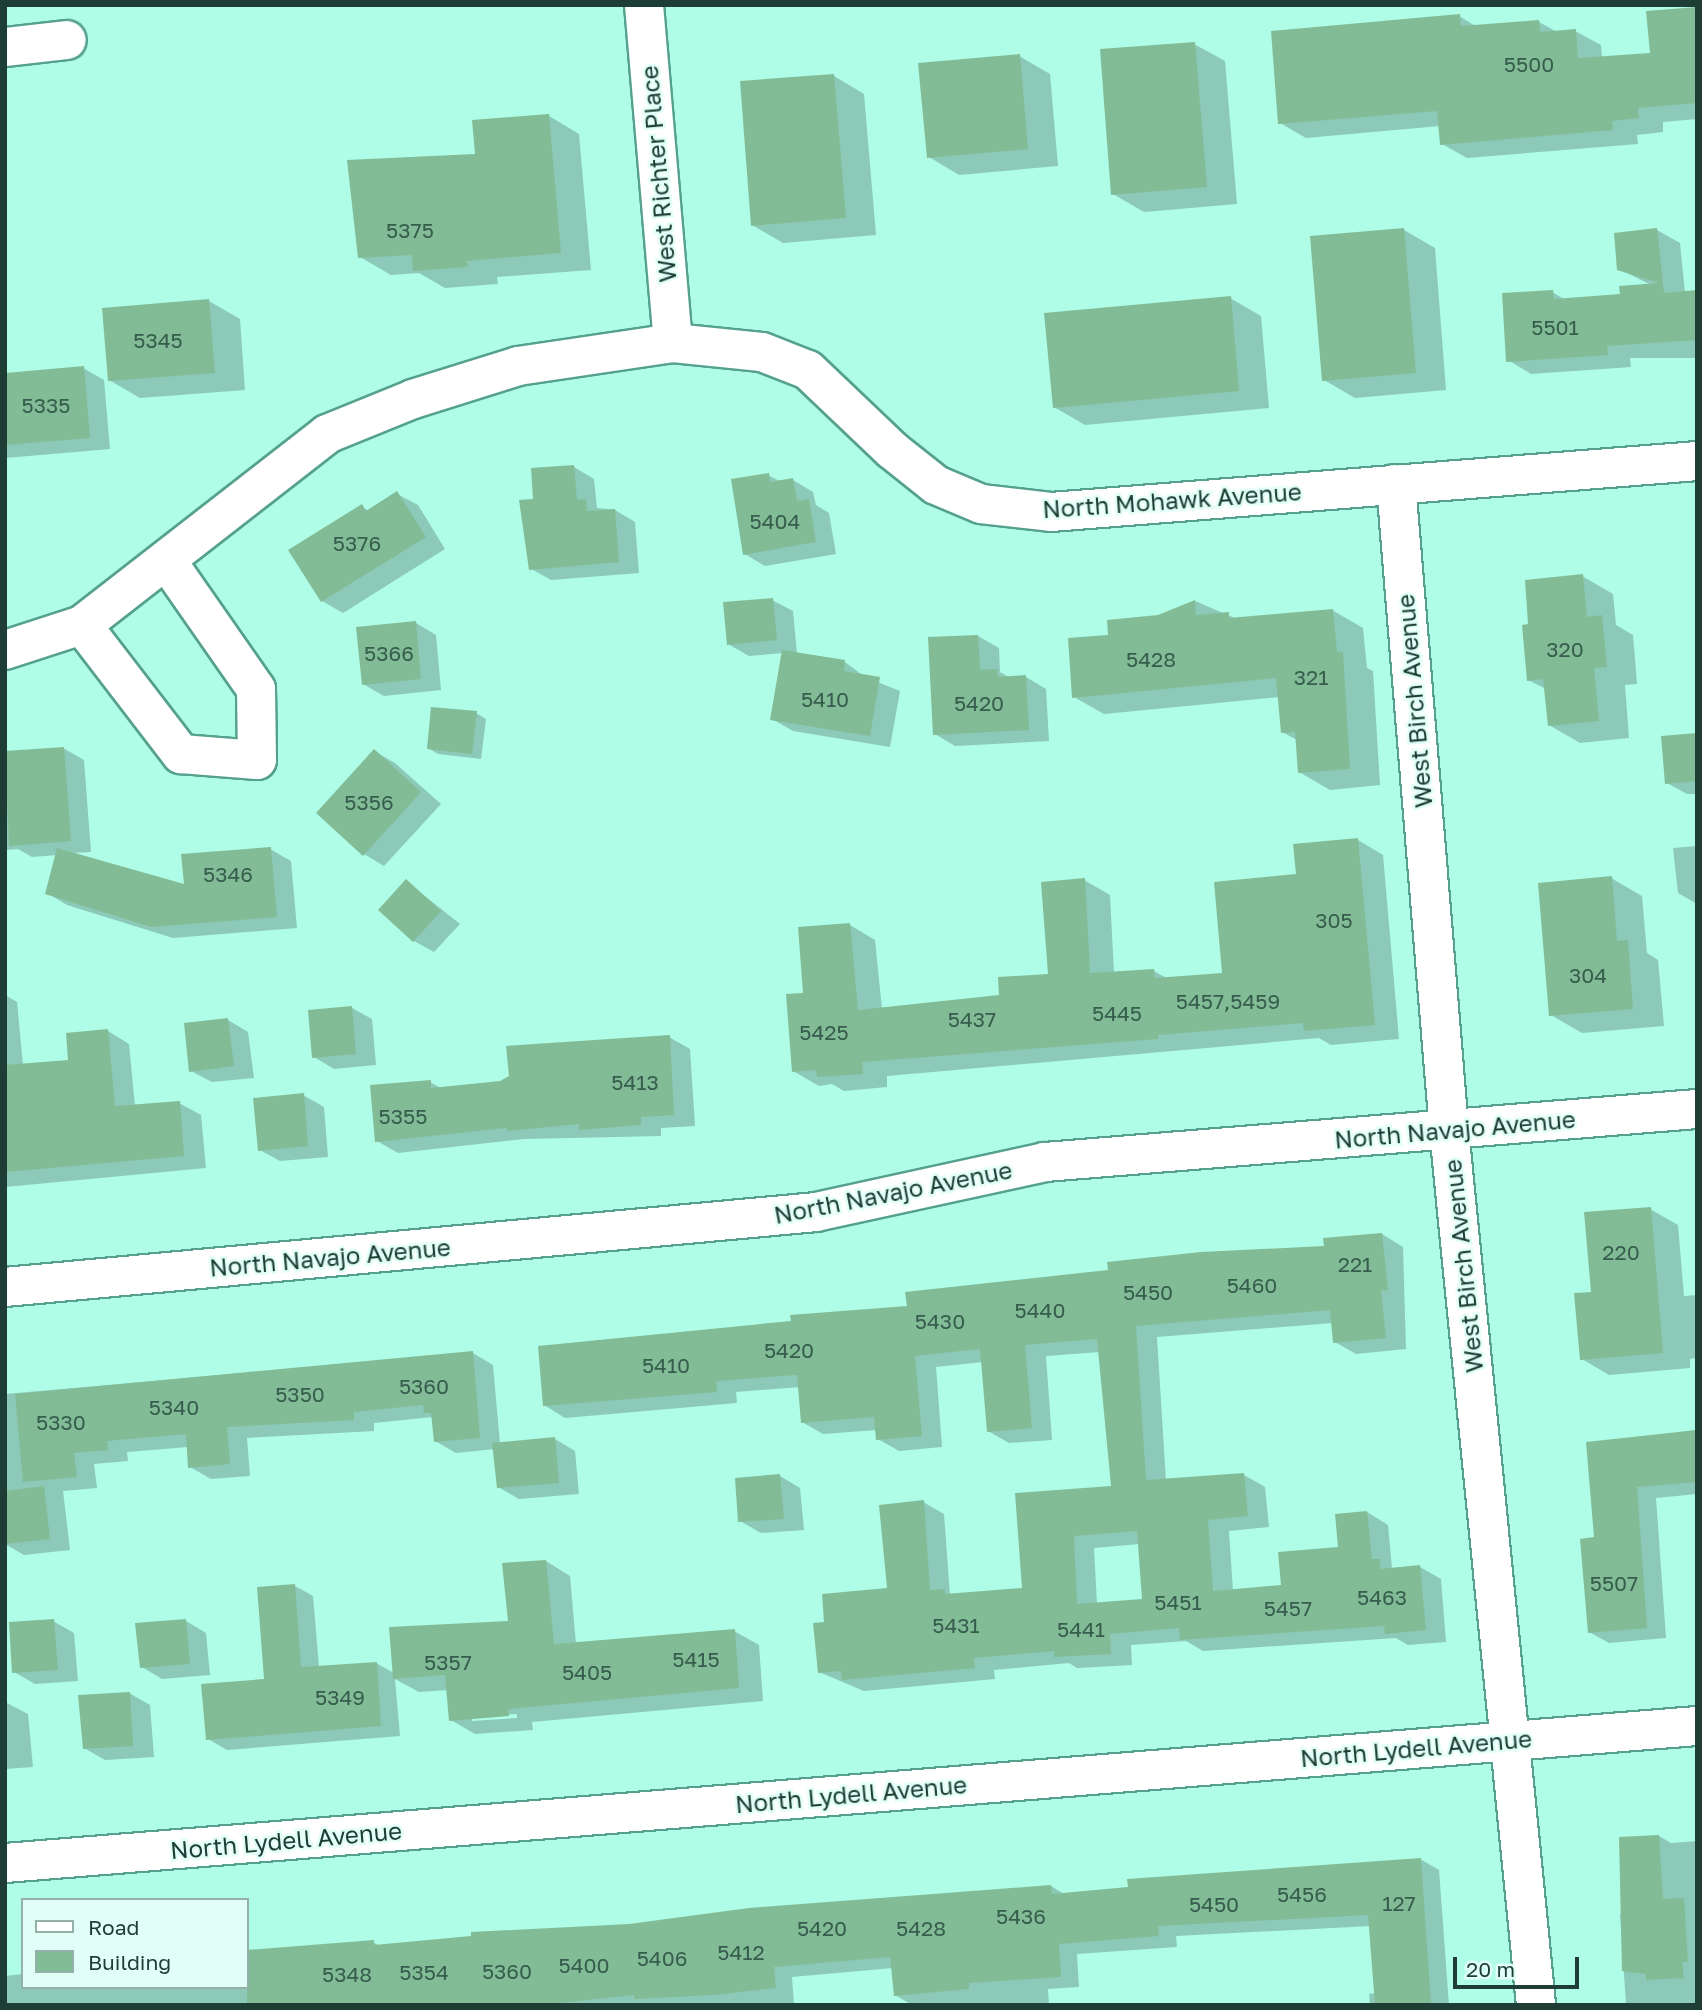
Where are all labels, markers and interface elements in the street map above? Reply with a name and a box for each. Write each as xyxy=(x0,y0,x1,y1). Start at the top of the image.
house number: 5500 xyxy=(1504,51,1554,77)
street label: West Richter Place xyxy=(634,64,682,284)
house number: 5375 xyxy=(386,217,434,243)
house number: 5501 xyxy=(1531,314,1579,340)
house number: 5345 xyxy=(133,327,183,353)
house number: 5335 xyxy=(22,392,70,418)
street label: North Mohawk Avenue xyxy=(1041,477,1303,523)
house number: 5404 xyxy=(750,508,800,534)
house number: 5376 xyxy=(333,530,381,556)
street label: West Birch Avenue xyxy=(1390,593,1438,809)
house number: 320 xyxy=(1546,636,1584,662)
house number: 5366 xyxy=(364,640,414,666)
house number: 5428 xyxy=(1126,646,1176,672)
house number: 321 xyxy=(1294,664,1328,690)
house number: 5410 xyxy=(801,686,849,712)
house number: 5420 xyxy=(954,690,1004,716)
house number: 5356 xyxy=(344,789,394,815)
house number: 5346 xyxy=(203,861,253,887)
house number: 305 xyxy=(1315,907,1353,933)
house number: 304 xyxy=(1569,962,1607,988)
house number: 5457,5459 xyxy=(1176,988,1280,1014)
house number: 5445 xyxy=(1092,1000,1142,1026)
house number: 5437 xyxy=(948,1006,996,1032)
house number: 5425 xyxy=(799,1019,849,1045)
house number: 5413 xyxy=(611,1069,659,1095)
house number: 5355 xyxy=(379,1103,427,1129)
street label: North Navajo Avenue xyxy=(1333,1104,1577,1154)
street label: North Navajo Avenue xyxy=(771,1155,1015,1229)
street label: West Birch Avenue xyxy=(1437,1158,1489,1374)
street label: North Navajo Avenue xyxy=(208,1232,452,1282)
house number: 220 xyxy=(1602,1239,1640,1265)
house number: 221 xyxy=(1338,1251,1372,1277)
house number: 5460 xyxy=(1227,1272,1277,1298)
house number: 5450 xyxy=(1123,1279,1173,1305)
house number: 5440 xyxy=(1015,1297,1065,1323)
house number: 5430 xyxy=(915,1308,965,1334)
house number: 5420 xyxy=(764,1337,814,1363)
house number: 5410 xyxy=(642,1352,690,1378)
house number: 5360 xyxy=(399,1373,449,1399)
house number: 5350 xyxy=(275,1381,325,1407)
house number: 5340 xyxy=(149,1394,199,1420)
house number: 5330 xyxy=(36,1409,86,1435)
house number: 5507 xyxy=(1590,1570,1638,1596)
house number: 5463 xyxy=(1357,1584,1407,1610)
house number: 5451 xyxy=(1154,1589,1202,1615)
house number: 5457 xyxy=(1264,1595,1312,1621)
house number: 5431 xyxy=(932,1612,980,1638)
house number: 5441 xyxy=(1057,1616,1105,1642)
house number: 5415 xyxy=(672,1646,720,1672)
house number: 5357 xyxy=(424,1649,472,1675)
house number: 5405 xyxy=(562,1659,612,1685)
house number: 5349 xyxy=(315,1684,365,1710)
street label: North Lydell Avenue xyxy=(1299,1724,1533,1772)
street label: North Lydell Avenue xyxy=(734,1770,968,1818)
street label: North Lydell Avenue xyxy=(169,1816,403,1864)
house number: 5456 xyxy=(1277,1881,1327,1907)
house number: 127 xyxy=(1382,1890,1416,1916)
house number: 5450 xyxy=(1189,1891,1239,1917)
legend xyxy=(21,1898,248,1989)
house number: 5436 xyxy=(996,1903,1046,1929)
text: Road xyxy=(88,1914,139,1940)
house number: 5420 xyxy=(797,1915,847,1941)
house number: 5428 xyxy=(896,1915,946,1941)
house number: 5412 xyxy=(717,1939,765,1965)
scale bar xyxy=(1457,1944,1583,1988)
house number: 5406 xyxy=(637,1945,687,1971)
text: Building xyxy=(88,1949,171,1975)
house number: 5400 xyxy=(558,1952,610,1978)
text: 20 m xyxy=(1466,1956,1515,1982)
house number: 5360 xyxy=(482,1958,532,1984)
house number: 5354 xyxy=(399,1959,449,1985)
house number: 5348 xyxy=(322,1961,372,1987)

